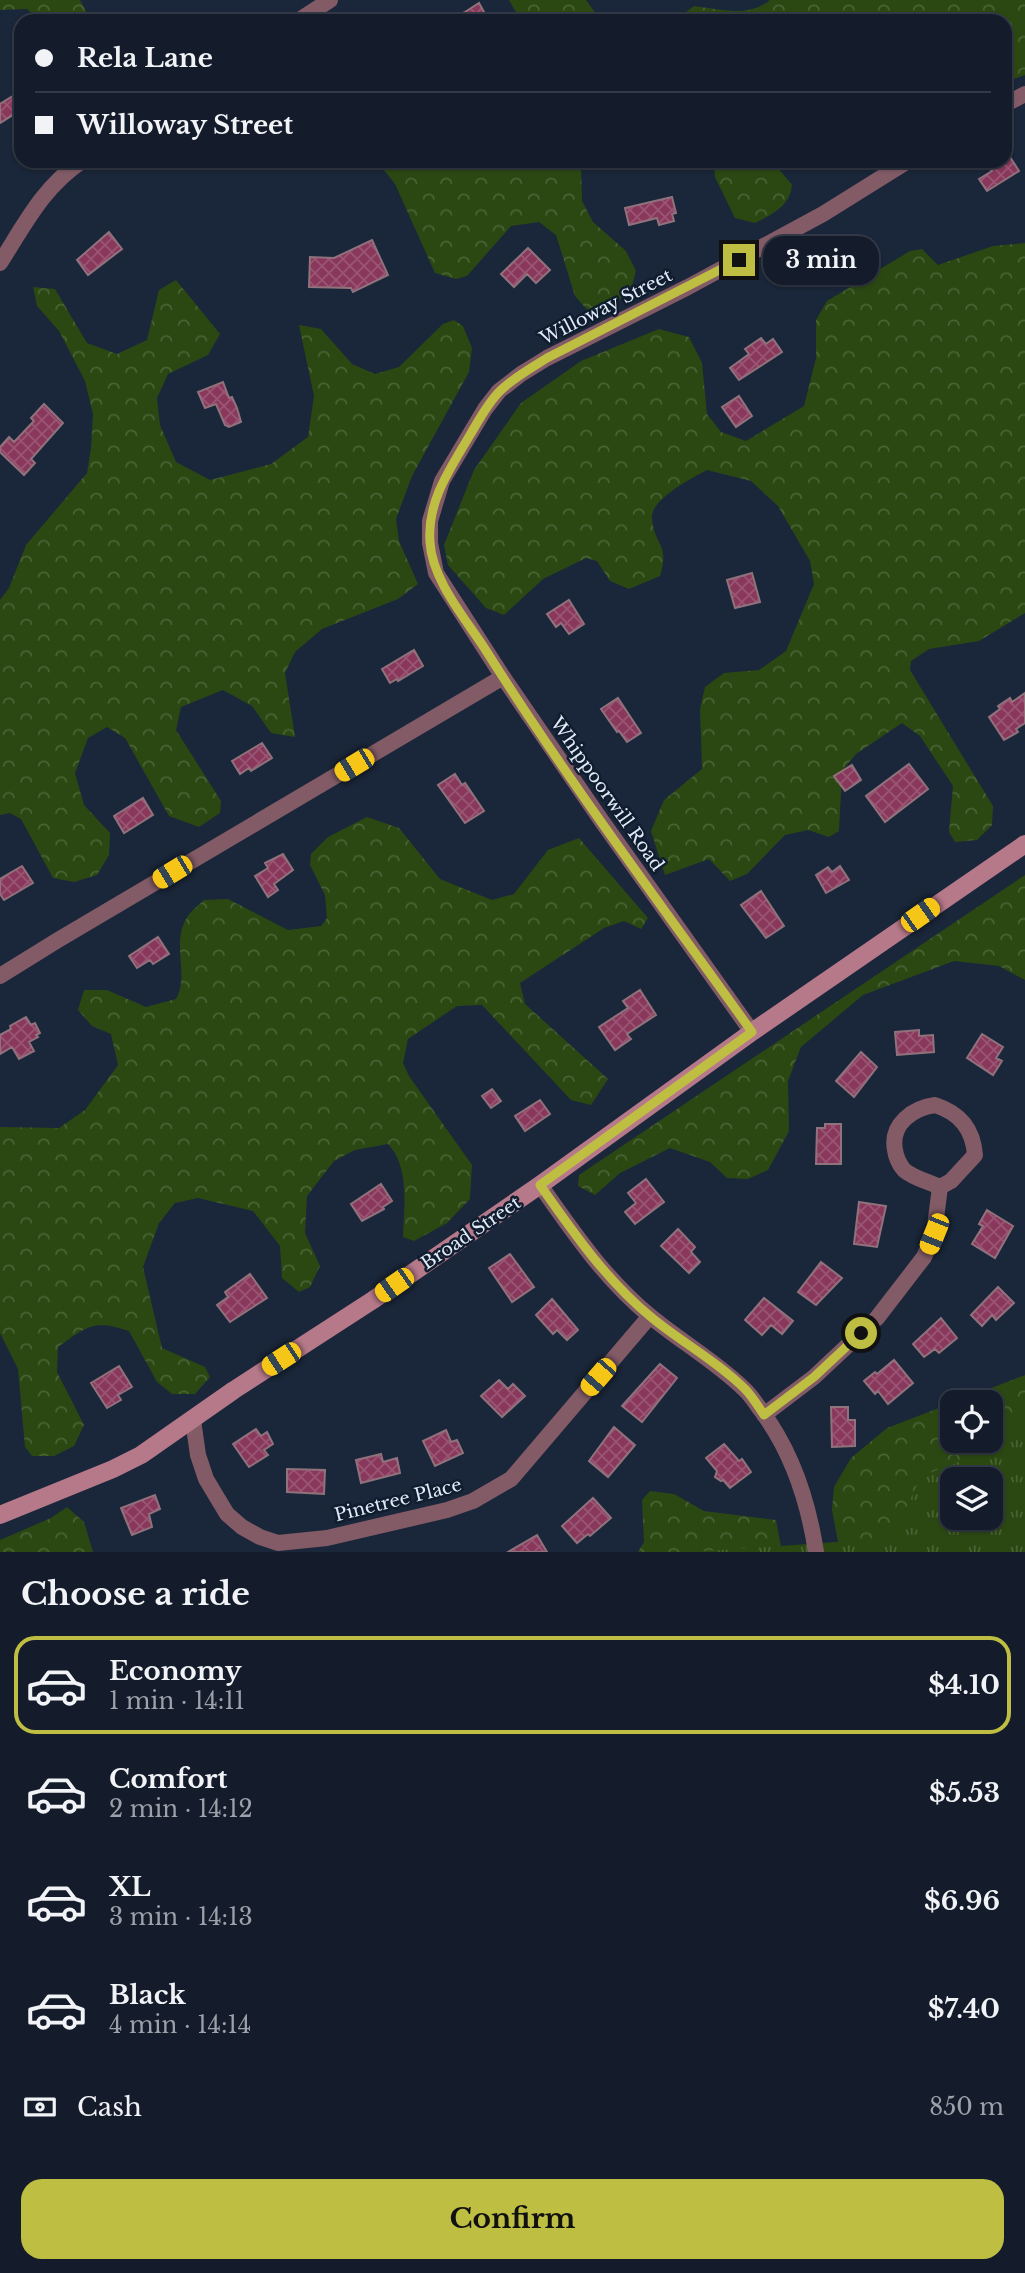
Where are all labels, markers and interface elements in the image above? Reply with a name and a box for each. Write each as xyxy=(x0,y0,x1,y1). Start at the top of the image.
text: Rela Lane xyxy=(77,42,213,74)
text: Willoway Street xyxy=(77,109,293,141)
callout: 3 min xyxy=(764,236,879,284)
route end xyxy=(723,244,755,276)
text: 3 min xyxy=(785,246,857,274)
street label: Willoway Street xyxy=(535,264,676,350)
street label: Whippoorwill Road xyxy=(545,712,668,875)
car xyxy=(331,745,378,785)
car xyxy=(149,852,196,892)
car xyxy=(897,894,944,936)
street label: Broad Street xyxy=(417,1192,525,1274)
car xyxy=(917,1211,952,1257)
car xyxy=(371,1264,418,1306)
route start xyxy=(845,1317,877,1349)
car xyxy=(258,1339,305,1379)
car xyxy=(577,1354,620,1400)
map controls xyxy=(940,1390,1003,1530)
button: locate xyxy=(940,1390,1003,1453)
button: layers xyxy=(940,1467,1003,1530)
street label: Pinetree Place xyxy=(332,1474,464,1526)
text: Choose a ride xyxy=(21,1574,250,1614)
icon: car xyxy=(25,1654,88,1717)
text: Economy xyxy=(109,1655,242,1687)
text: $4.10 xyxy=(928,1669,1000,1701)
text: 1 min · 14:11 xyxy=(109,1687,245,1715)
icon: car xyxy=(25,1762,88,1825)
text: Comfort xyxy=(109,1763,227,1795)
text: $5.53 xyxy=(929,1777,1000,1809)
text: 2 min · 14:12 xyxy=(109,1795,253,1823)
icon: car xyxy=(25,1870,88,1933)
text: XL xyxy=(109,1871,151,1903)
text: $6.96 xyxy=(924,1885,1000,1917)
text: 3 min · 14:13 xyxy=(109,1903,253,1931)
icon: car xyxy=(25,1978,88,2041)
text: Black xyxy=(109,1979,186,2011)
text: $7.40 xyxy=(928,1993,1000,2025)
text: 4 min · 14:14 xyxy=(109,2011,251,2039)
icon: cash xyxy=(21,2088,59,2126)
text: Cash xyxy=(77,2091,142,2123)
text: 850 m xyxy=(929,2093,1004,2121)
button: Confirm xyxy=(21,2179,1004,2259)

